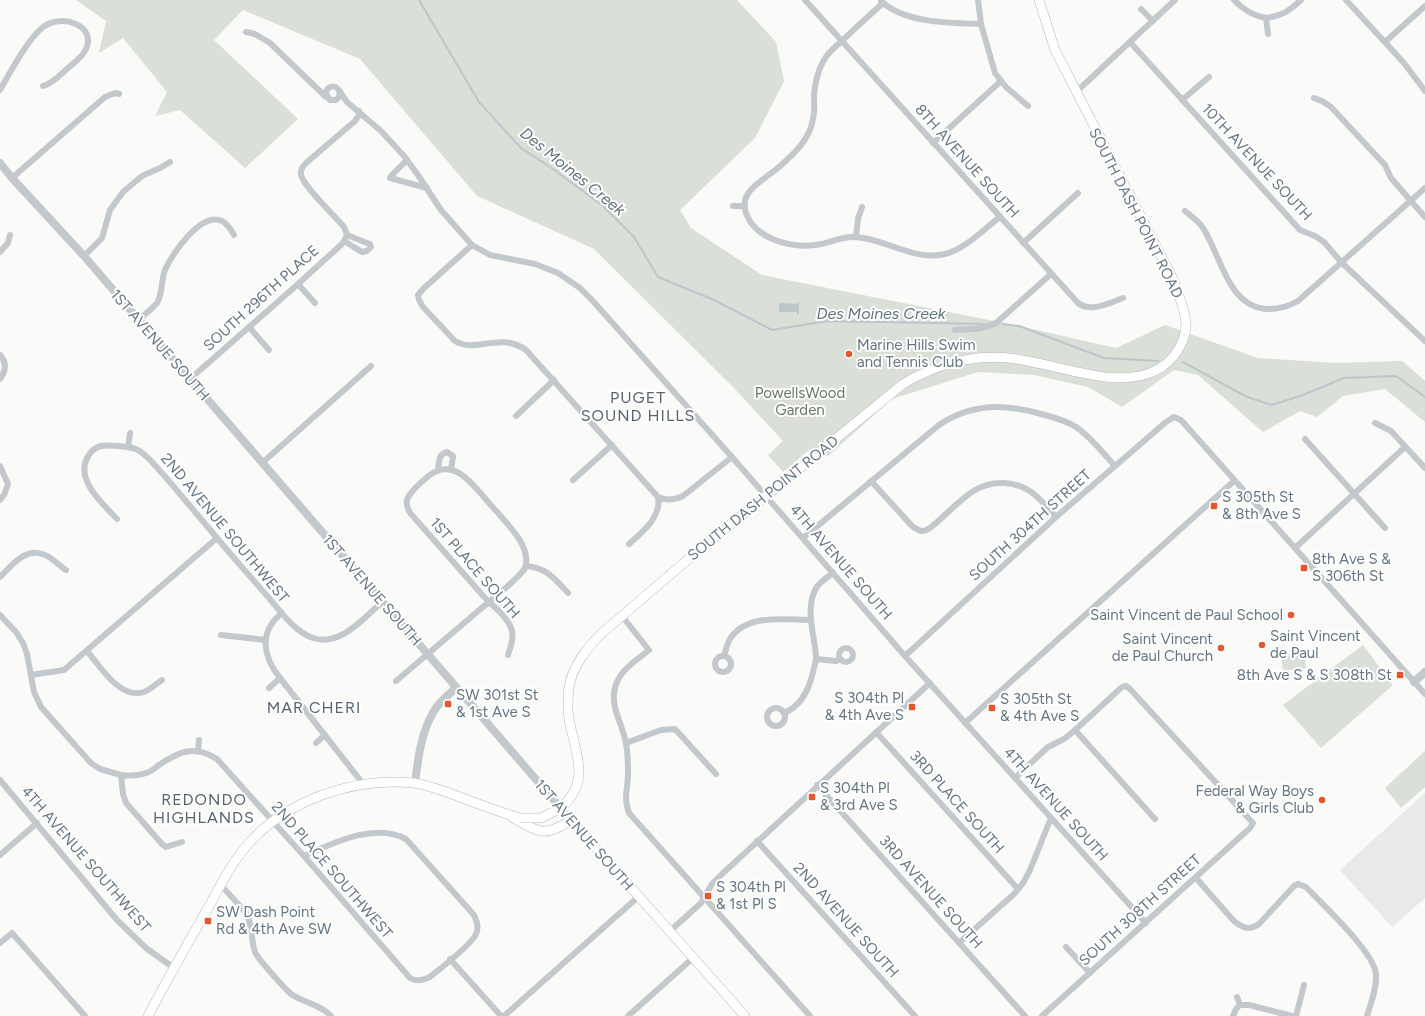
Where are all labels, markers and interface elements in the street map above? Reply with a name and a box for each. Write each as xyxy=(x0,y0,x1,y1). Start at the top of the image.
street label: 8TH AVENUE SOUTH xyxy=(911,100,1023,222)
street label: 10TH AVENUE SOUTH xyxy=(1198,100,1316,224)
water label: Des Moines Creek xyxy=(517,123,630,220)
street label: SOUTH DASH POINT ROAD xyxy=(1085,125,1187,301)
street label: SOUTH 296TH PLACE xyxy=(200,241,322,355)
street label: 1ST AVENUE SOUTH xyxy=(107,286,213,404)
water label: Des Moines Creek xyxy=(816,304,947,323)
place label: Marine Hills Swim and Tennis Club xyxy=(857,336,975,371)
marker: Marine Hills Swim and Tennis Club xyxy=(844,349,854,359)
park label: PowellsWood Garden xyxy=(755,384,845,419)
district label: PUGET SOUND HILLS xyxy=(581,388,695,425)
street label: SOUTH DASH POINT ROAD xyxy=(684,432,842,564)
street label: 2ND AVENUE SOUTHWEST xyxy=(157,450,293,607)
street label: SOUTH 304TH STREET xyxy=(965,465,1095,584)
place label: S 305th St & 8th Ave S xyxy=(1222,488,1301,523)
street label: 4TH AVENUE SOUTH xyxy=(786,501,896,623)
marker: S 305th St & 8th Ave S xyxy=(1209,501,1219,511)
street label: 1ST PLACE SOUTH xyxy=(426,514,524,622)
street label: 1ST AVENUE SOUTH xyxy=(319,531,425,649)
place label: 8th Ave S & S 306th St xyxy=(1312,550,1391,585)
marker: 8th Ave S & S 306th St xyxy=(1299,563,1309,573)
place label: Saint Vincent de Paul School xyxy=(1090,606,1283,624)
marker: Saint Vincent de Paul School xyxy=(1286,610,1296,620)
place label: Saint Vincent de Paul xyxy=(1270,627,1361,662)
place label: Saint Vincent de Paul Church xyxy=(1112,630,1213,665)
marker: Saint Vincent de Paul xyxy=(1257,640,1267,650)
marker: Saint Vincent de Paul Church xyxy=(1216,643,1226,653)
place label: 8th Ave S & S 308th St xyxy=(1237,666,1392,684)
marker: 8th Ave S & S 308th St xyxy=(1395,670,1405,680)
place label: SW 301st St & 1st Ave S xyxy=(456,686,539,721)
place label: S 304th Pl & 4th Ave S xyxy=(825,689,904,724)
place label: S 305th St & 4th Ave S xyxy=(1000,690,1079,725)
district label: MAR CHERI xyxy=(267,698,361,717)
marker: SW 301st St & 1st Ave S xyxy=(443,699,453,709)
marker: S 304th Pl & 4th Ave S xyxy=(907,702,917,712)
marker: S 305th St & 4th Ave S xyxy=(987,703,997,713)
street label: 4TH AVENUE SOUTH xyxy=(1000,743,1112,865)
street label: 3RD PLACE SOUTH xyxy=(906,747,1008,857)
street label: 1ST AVENUE SOUTH xyxy=(531,776,637,894)
place label: S 304th Pl & 3rd Ave S xyxy=(820,779,898,814)
street label: 4TH AVENUE SOUTHWEST xyxy=(18,782,155,936)
place label: Federal Way Boys & Girls Club xyxy=(1196,782,1314,817)
district label: REDONDO HIGHLANDS xyxy=(153,790,255,827)
marker: S 304th Pl & 3rd Ave S xyxy=(807,792,817,802)
marker: Federal Way Boys & Girls Club xyxy=(1317,795,1327,805)
street label: 2ND PLACE SOUTHWEST xyxy=(268,798,397,943)
street label: 3RD AVENUE SOUTH xyxy=(875,832,987,952)
street label: SOUTH 308TH STREET xyxy=(1075,850,1205,969)
street label: 2ND AVENUE SOUTH xyxy=(790,859,902,981)
place label: S 304th Pl & 1st Pl S xyxy=(716,878,786,913)
marker: S 304th Pl & 1st Pl S xyxy=(703,891,713,901)
place label: SW Dash Point Rd & 4th Ave SW xyxy=(216,903,332,938)
marker: SW Dash Point Rd & 4th Ave SW xyxy=(203,916,213,926)

